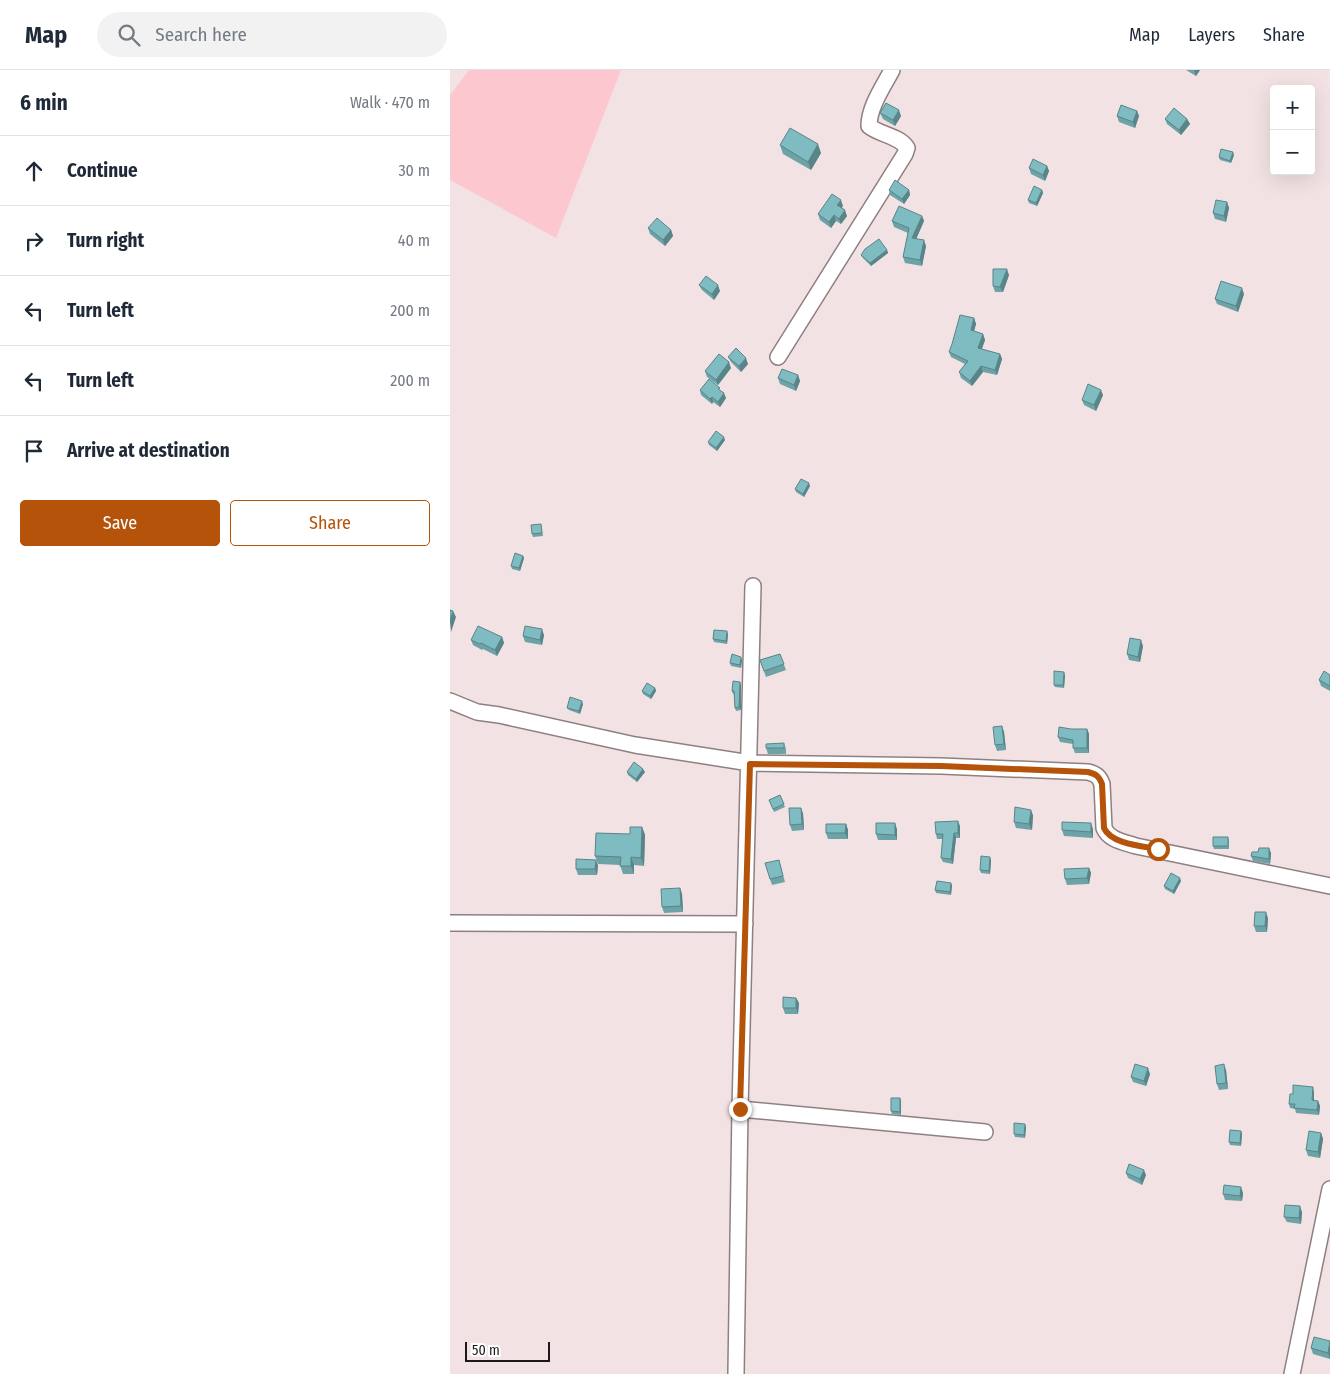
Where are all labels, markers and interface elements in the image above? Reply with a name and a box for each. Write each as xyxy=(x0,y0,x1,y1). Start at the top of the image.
search box xyxy=(97,12,447,57)
text: Map xyxy=(25,21,67,49)
icon: search xyxy=(115,21,143,49)
text: Search here xyxy=(155,23,247,46)
text: Map xyxy=(1129,24,1160,46)
text: Layers xyxy=(1188,24,1235,46)
text: Share xyxy=(1263,24,1305,46)
map controls xyxy=(1270,85,1315,175)
button: + xyxy=(1270,85,1315,130)
text: 6 min xyxy=(20,90,68,116)
text: Walk · 470 m xyxy=(350,93,430,112)
button: − xyxy=(1270,130,1315,175)
icon: ahead xyxy=(20,157,48,185)
text: Continue xyxy=(67,159,138,182)
text: 30 m xyxy=(398,161,430,180)
icon: right xyxy=(20,227,48,255)
text: Turn right xyxy=(67,229,144,252)
text: 40 m xyxy=(398,231,430,250)
icon: left xyxy=(20,297,48,325)
text: Turn left xyxy=(67,299,134,322)
text: 200 m xyxy=(390,301,430,320)
icon: left xyxy=(20,367,48,395)
text: Turn left xyxy=(67,369,134,392)
text: 200 m xyxy=(390,371,430,390)
icon: arrive xyxy=(20,437,48,465)
text: Arrive at destination xyxy=(67,439,230,462)
button: Save xyxy=(20,500,220,546)
button: Share xyxy=(230,500,430,546)
route start xyxy=(1147,838,1170,861)
route end xyxy=(729,1098,752,1121)
scale bar xyxy=(465,1339,550,1362)
text: 50 m xyxy=(472,1342,500,1359)

